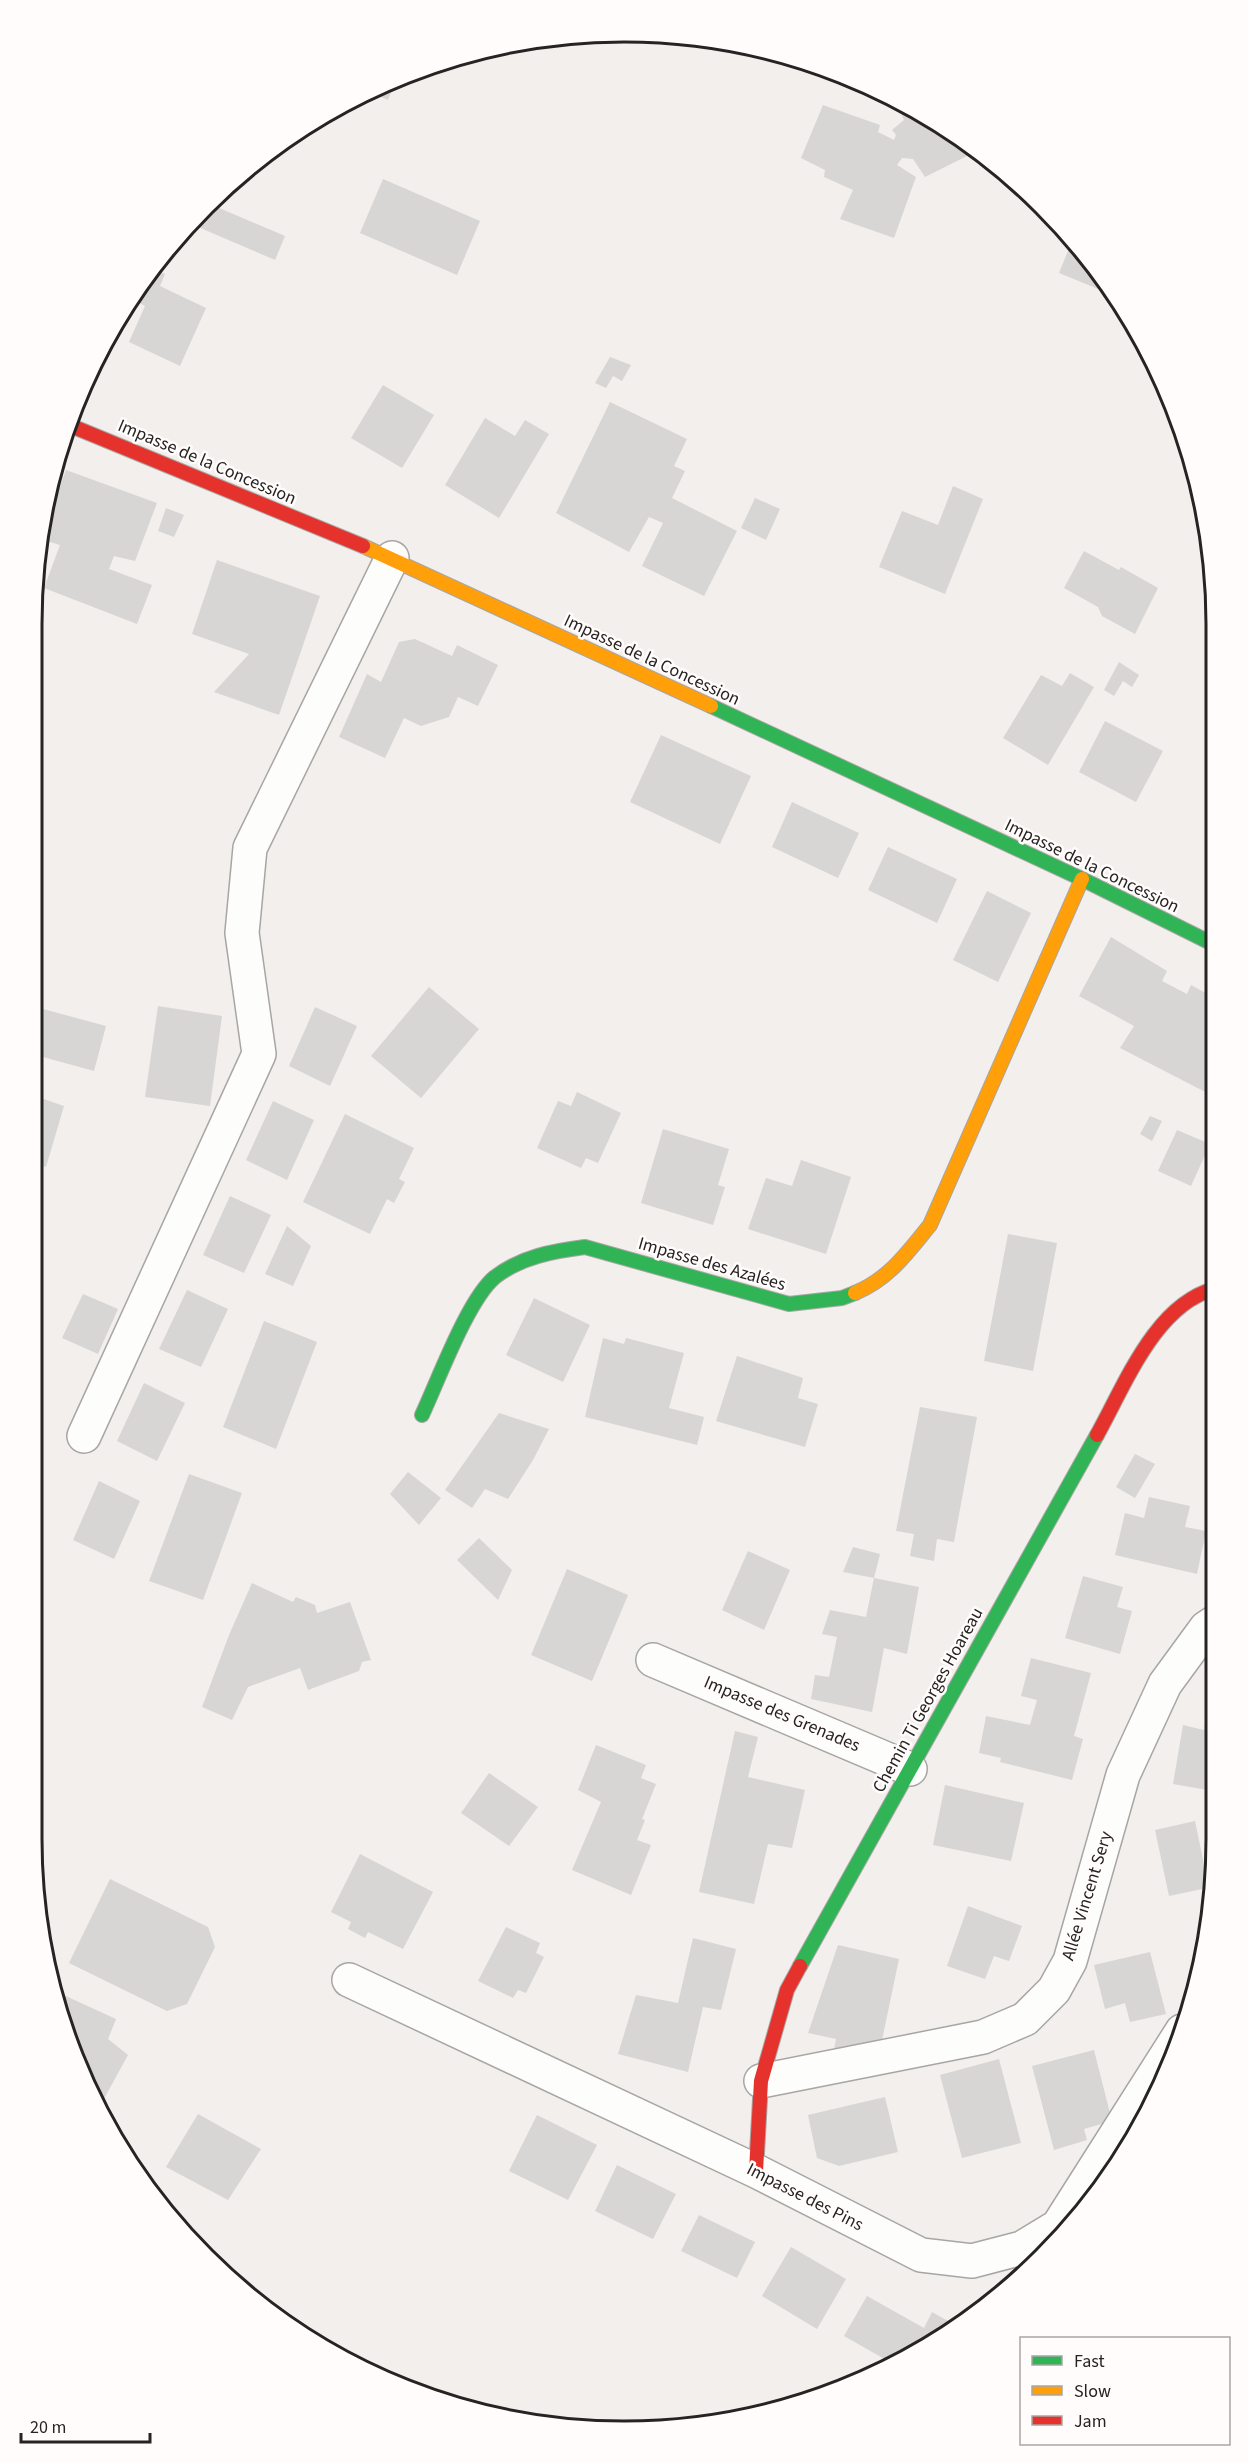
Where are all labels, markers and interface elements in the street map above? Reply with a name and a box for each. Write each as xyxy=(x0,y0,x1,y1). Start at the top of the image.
street label: Impasse de la Concession xyxy=(114,413,300,511)
street label: Impasse de la Concession xyxy=(560,608,744,712)
street label: Impasse de la Concession xyxy=(1000,813,1184,919)
street label: Impasse des Azalées xyxy=(635,1231,789,1297)
street label: Chemin Ti Georges Hoareau xyxy=(867,1603,989,1797)
street label: Impasse des Grenades xyxy=(700,1670,864,1758)
street label: Allée Vincent Sery xyxy=(1055,1828,1119,1964)
street label: Impasse des Pins xyxy=(742,2157,868,2237)
legend xyxy=(1020,2337,1230,2445)
text: Fast xyxy=(1074,2349,1105,2374)
text: Slow xyxy=(1074,2379,1111,2404)
scale bar xyxy=(21,2406,150,2444)
text: Jam xyxy=(1074,2409,1107,2434)
text: 20 m xyxy=(30,2415,66,2440)

